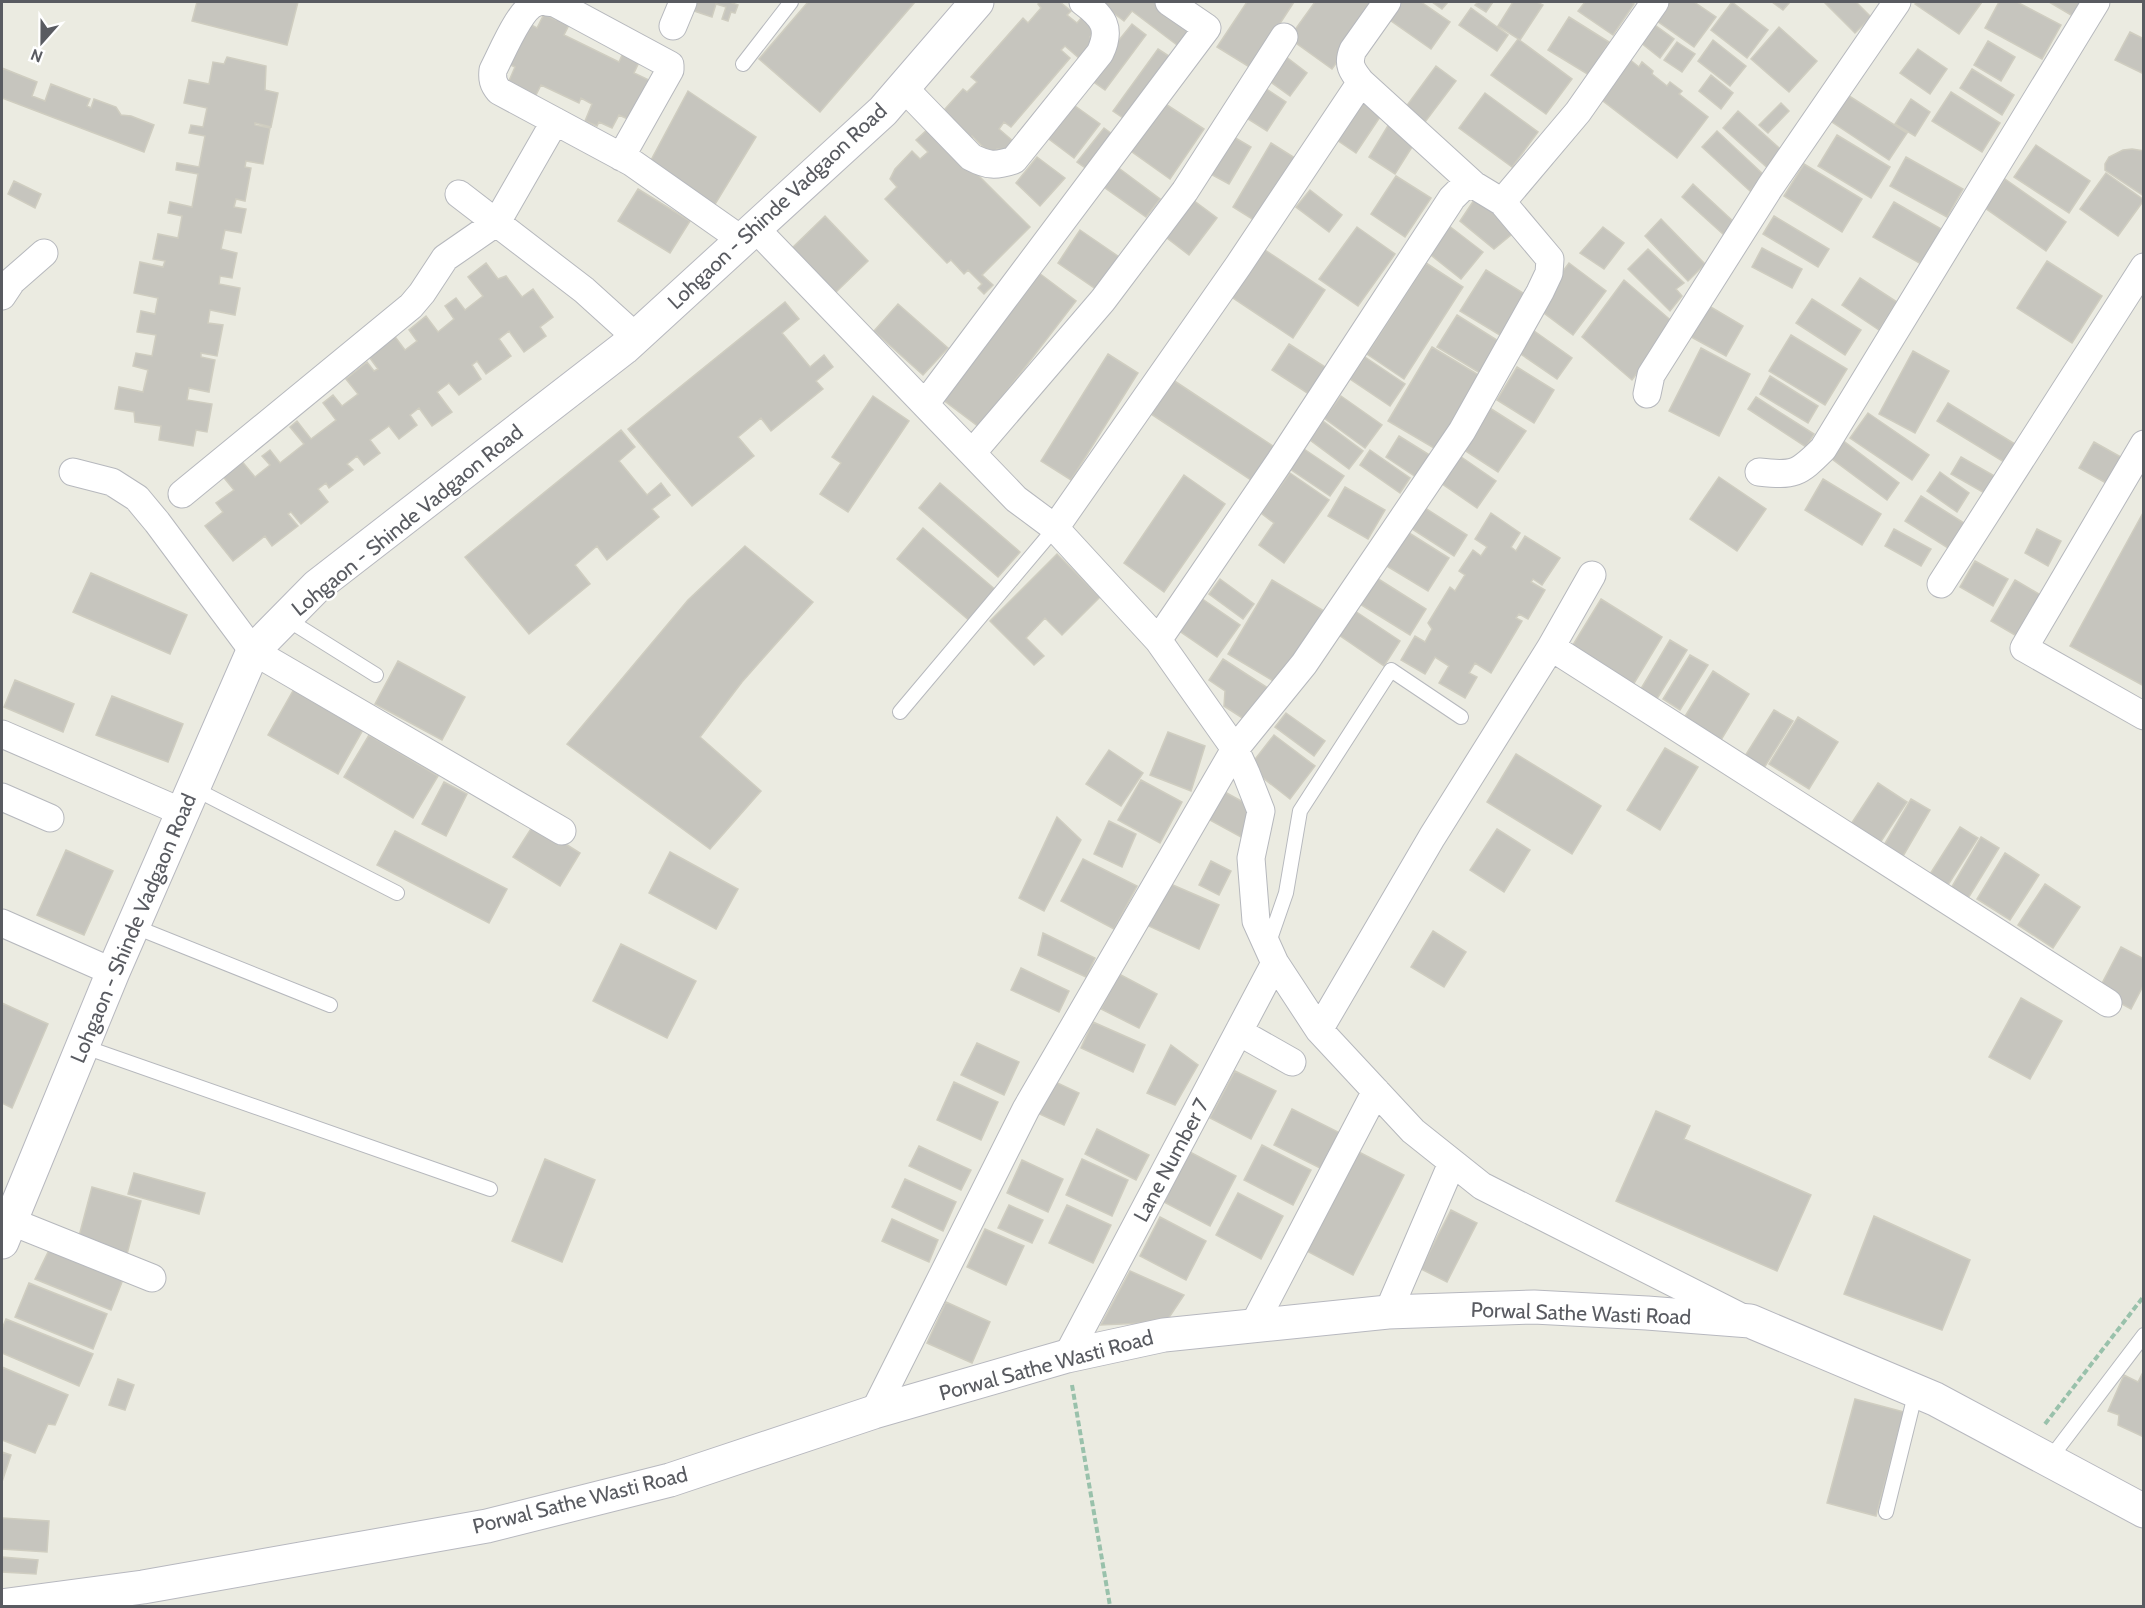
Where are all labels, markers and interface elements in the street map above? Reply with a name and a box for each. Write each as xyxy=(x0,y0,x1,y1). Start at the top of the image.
north arrow xyxy=(12,12,72,72)
text: N xyxy=(28,45,45,66)
street label: Lohgaon - Shinde Vadgaon Road xyxy=(662,98,892,314)
street label: Lohgaon - Shinde Vadgaon Road xyxy=(286,419,528,621)
street label: Lohgaon - Shinde Vadgaon Road xyxy=(65,790,201,1066)
street label: Lane Number 7 xyxy=(1128,1094,1214,1226)
street label: Porwal Sathe Wasti Road xyxy=(1470,1297,1692,1329)
street label: Porwal Sathe Wasti Road xyxy=(936,1324,1156,1406)
street label: Porwal Sathe Wasti Road xyxy=(470,1461,690,1539)

